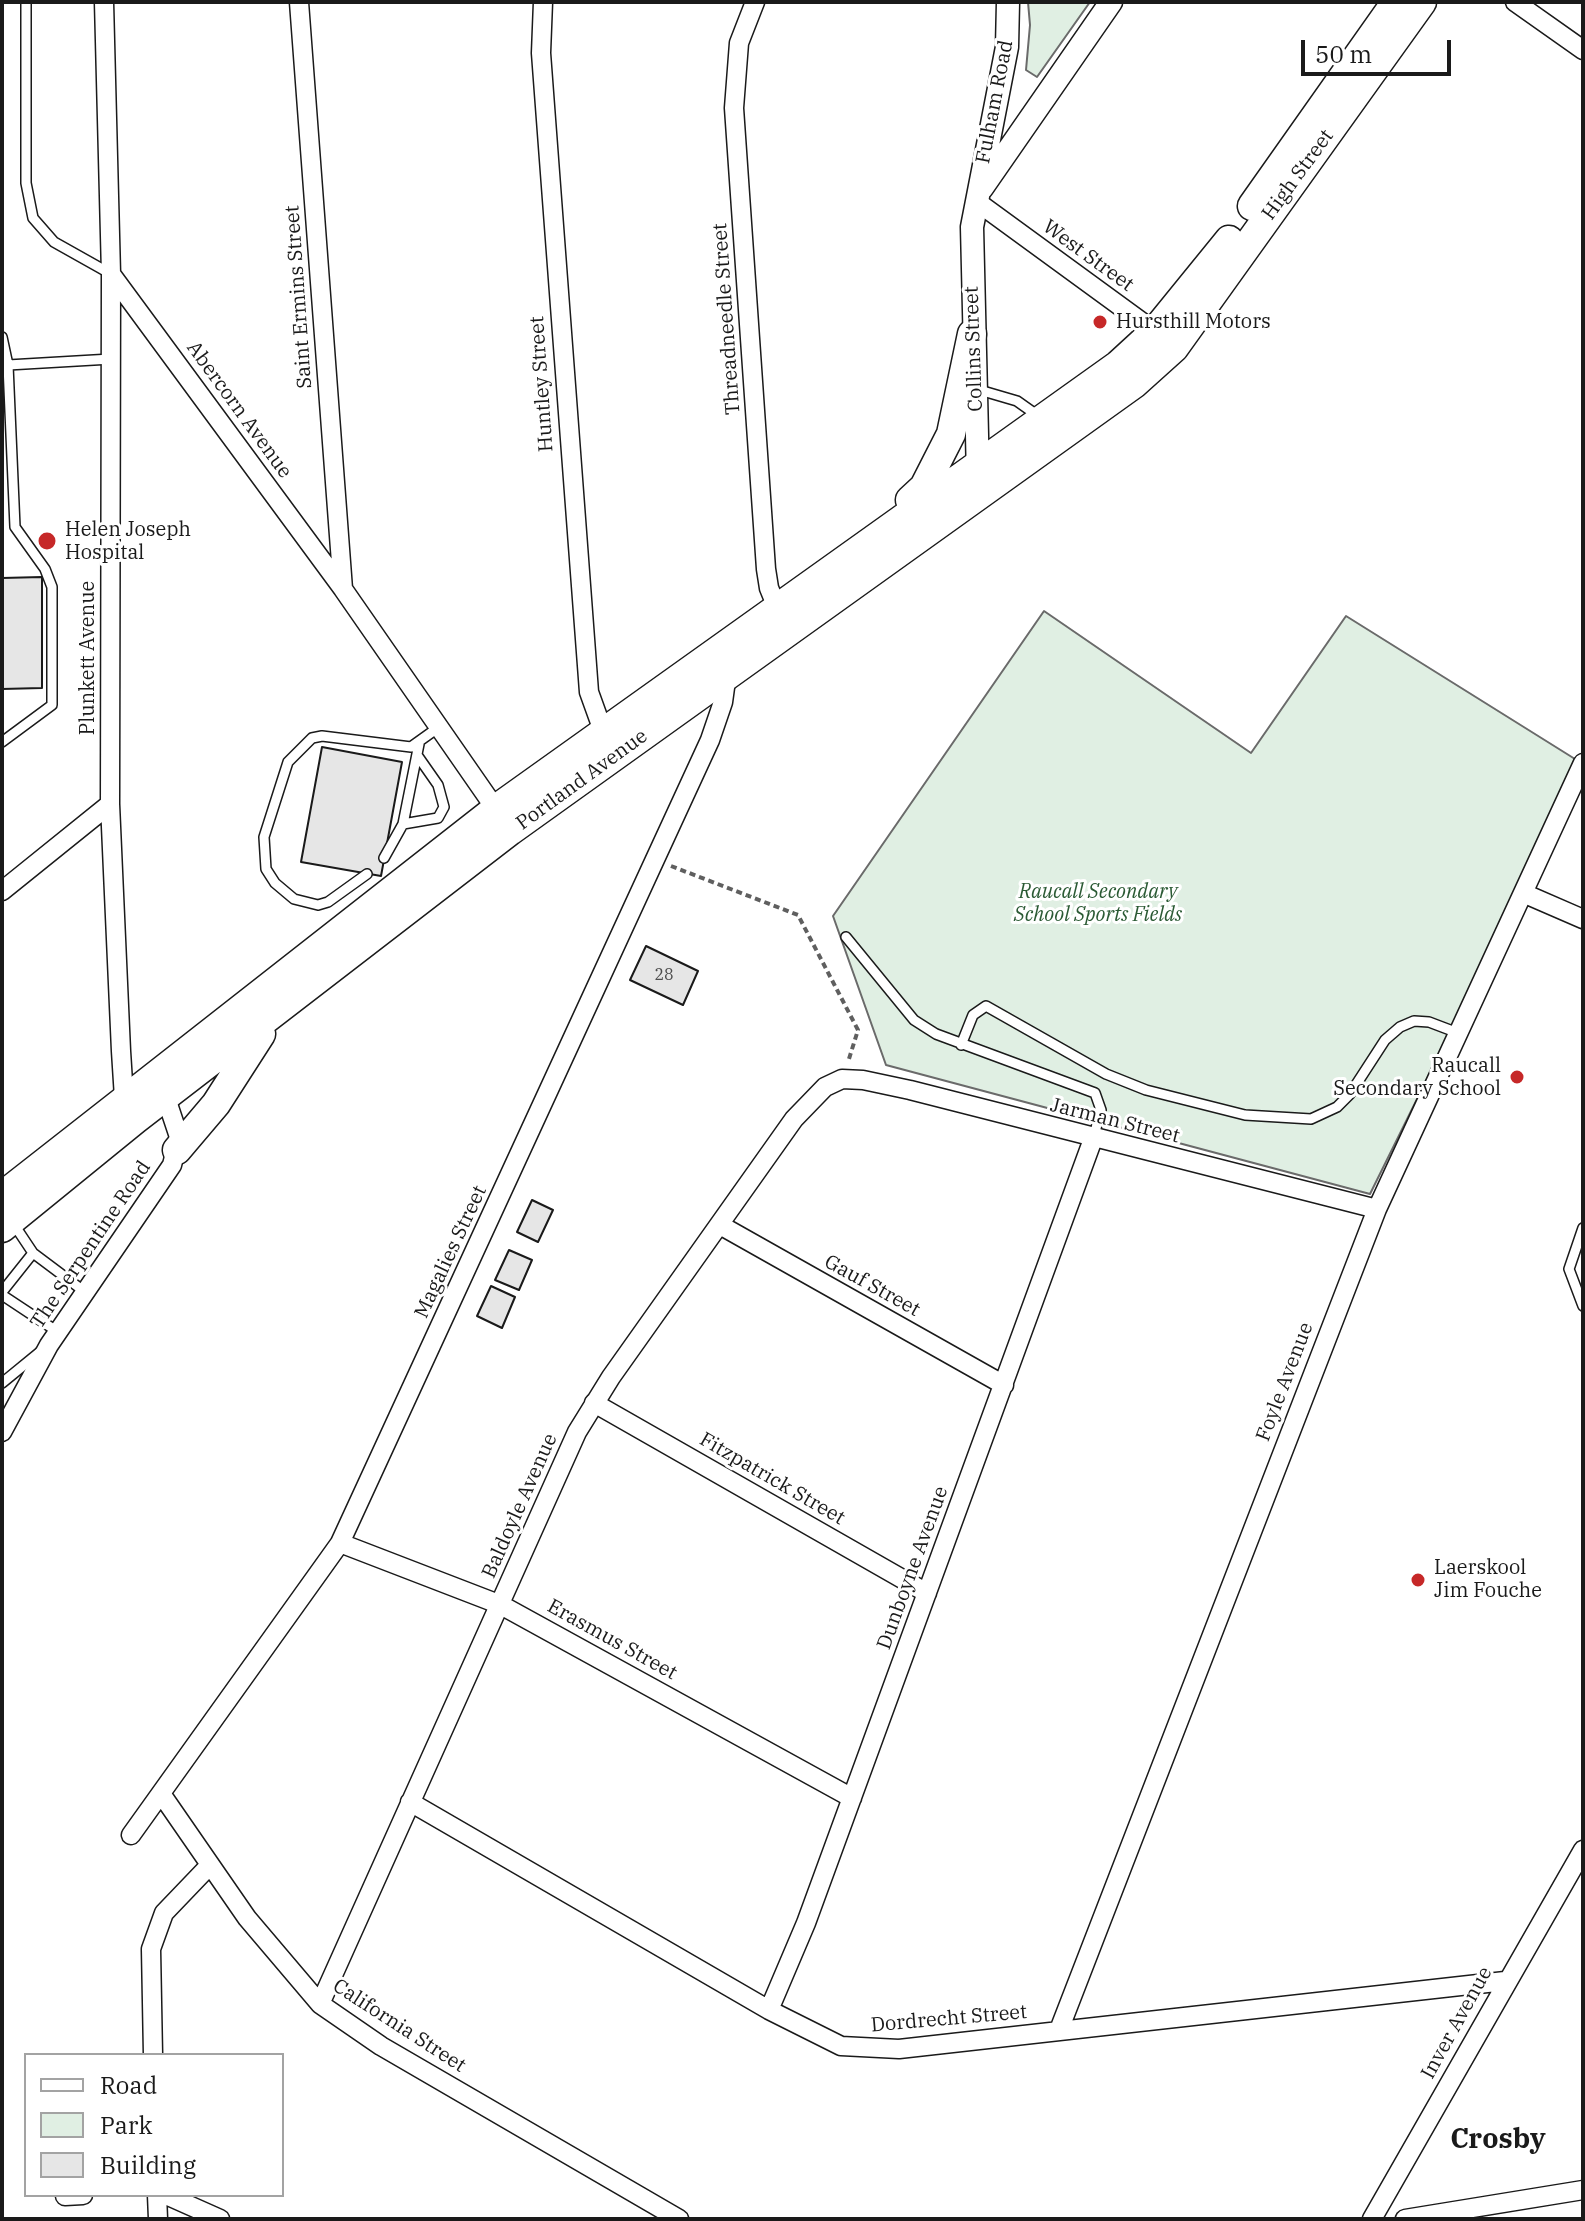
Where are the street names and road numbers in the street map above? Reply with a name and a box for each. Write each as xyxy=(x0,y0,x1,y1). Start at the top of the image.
street label: Fulham Road xyxy=(971,38,1019,166)
street label: High Street xyxy=(1257,125,1339,225)
street label: Saint Ermins Street xyxy=(281,204,317,390)
street label: West Street xyxy=(1038,215,1138,297)
street label: Threadneedle Street xyxy=(708,222,746,416)
street label: Collins Street xyxy=(960,286,988,412)
street label: Huntley Street xyxy=(525,315,559,453)
street label: Abercorn Avenue xyxy=(181,337,297,483)
street label: Plunkett Avenue xyxy=(76,581,100,735)
street label: Portland Avenue xyxy=(512,724,652,836)
street label: Jarman Street xyxy=(1048,1093,1182,1149)
street label: The Serpentine Road xyxy=(26,1156,156,1334)
street label: Magalies Street xyxy=(410,1182,492,1322)
street label: Gauf Street xyxy=(820,1250,924,1322)
street label: Foyle Avenue xyxy=(1251,1319,1319,1445)
street label: Fitzpatrick Street xyxy=(695,1428,849,1530)
street label: Baldoyle Avenue xyxy=(477,1430,563,1582)
street label: Dunboyne Avenue xyxy=(872,1483,954,1653)
street label: Erasmus Street xyxy=(543,1595,681,1685)
street label: Inver Avenue xyxy=(1416,1963,1498,2083)
street label: California Street xyxy=(328,1974,470,2078)
street label: Dordrecht Street xyxy=(870,2000,1028,2038)

